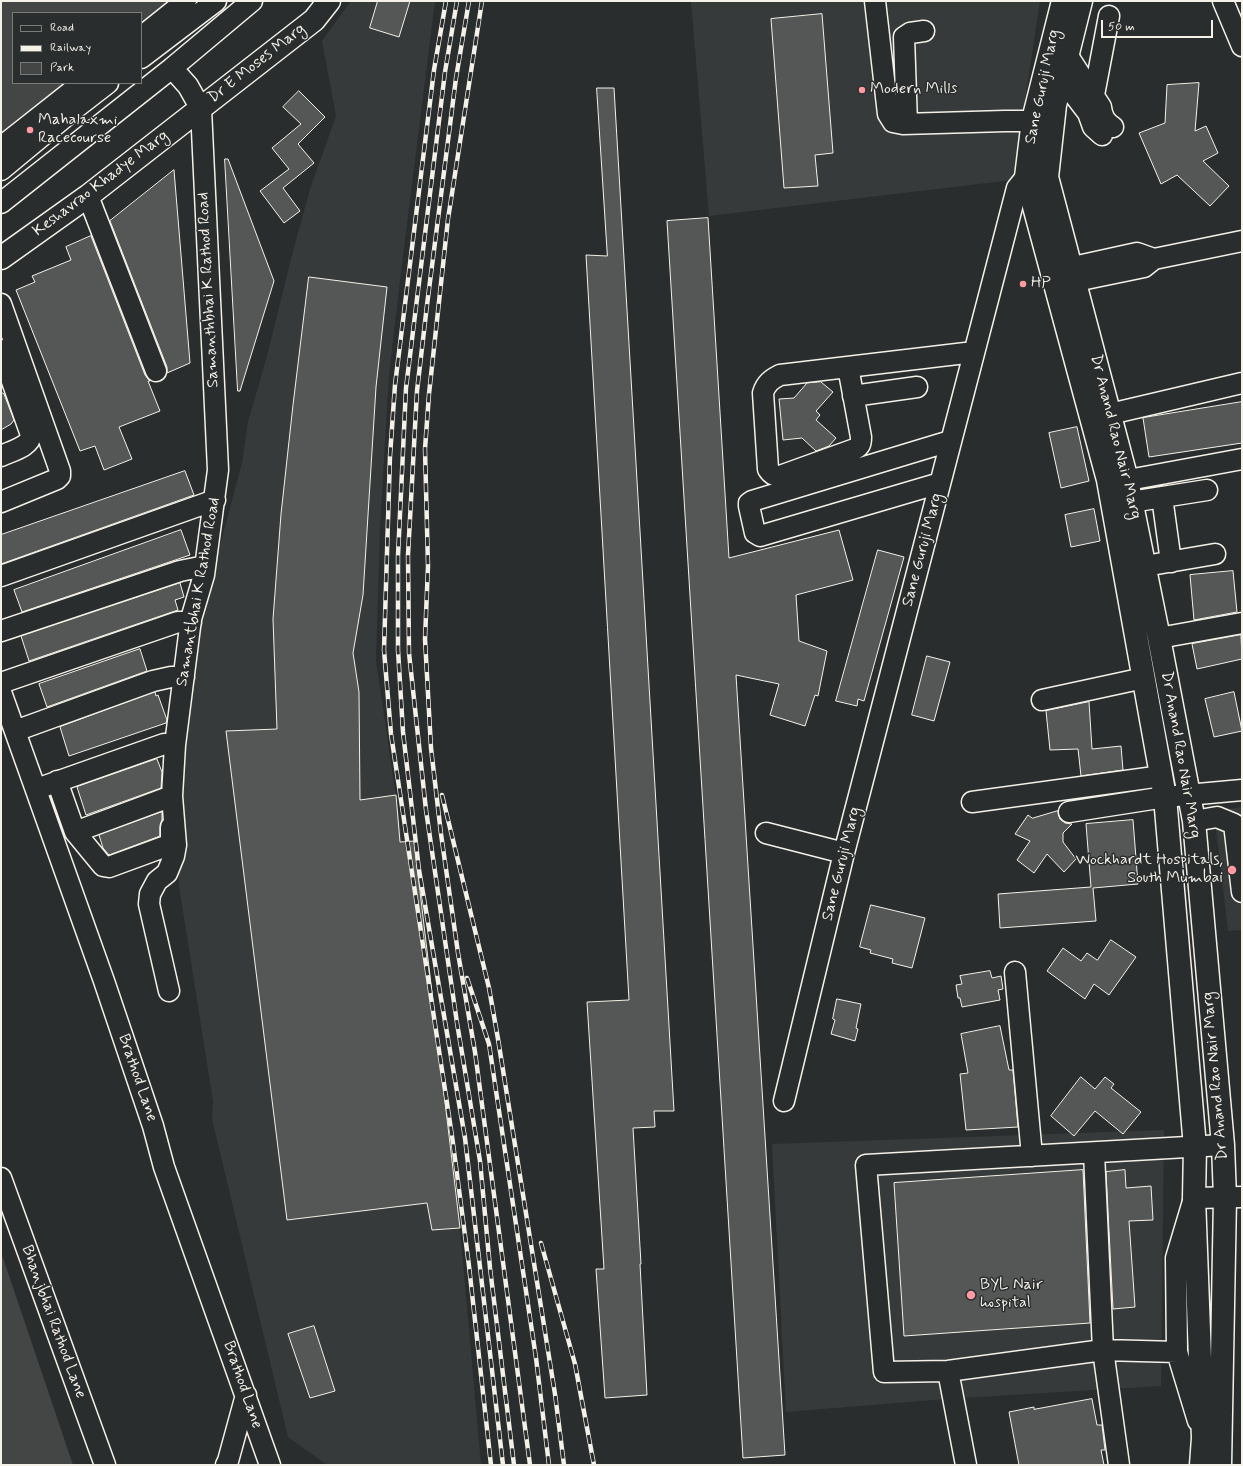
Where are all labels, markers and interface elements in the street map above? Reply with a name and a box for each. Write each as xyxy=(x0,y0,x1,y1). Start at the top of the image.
legend xyxy=(12,12,142,84)
scale bar xyxy=(1103,12,1215,38)
text: 50 m xyxy=(1108,19,1135,35)
text: Road xyxy=(50,20,74,36)
street label: Dr E Moses Marg xyxy=(204,20,310,108)
street label: Sane Guruji Marg xyxy=(1021,28,1065,146)
text: Railway xyxy=(50,40,91,56)
text: Park xyxy=(50,60,74,76)
place label: Modern Mills xyxy=(870,80,957,100)
marker: Modern Mills xyxy=(857,85,867,95)
place label: Mahalaxmi Racecourse xyxy=(38,111,117,149)
marker: Mahalaxmi Racecourse xyxy=(25,125,35,135)
street label: Keshavrao Khadye Marg xyxy=(29,127,173,241)
street label: Samanthbhai K Rathod Road xyxy=(194,192,224,388)
place label: HP xyxy=(1031,274,1051,294)
marker: HP xyxy=(1018,279,1028,289)
street label: Dr Anand Rao Nair Marg xyxy=(1085,353,1145,521)
street label: Sane Guruji Marg xyxy=(899,491,947,609)
street label: Samantbhai K Rathod Road xyxy=(173,496,225,688)
street label: Dr Anand Rao Nair Marg xyxy=(1156,670,1204,840)
street label: Sane Guruji Marg xyxy=(819,805,865,923)
place label: Wockhardt Hospitals, South Mumbai xyxy=(1075,851,1223,889)
marker: Wockhardt Hospitals, South Mumbai xyxy=(1226,864,1238,876)
street label: Dr Anand Rao Nair Marg xyxy=(1199,991,1233,1161)
street label: Brathod Lane xyxy=(113,1032,161,1124)
street label: Bhanjbhai Rathod Lane xyxy=(16,1243,90,1401)
place label: BYL Nair hospital xyxy=(980,1276,1043,1314)
marker: BYL Nair hospital xyxy=(965,1289,977,1301)
street label: Brathod Lane xyxy=(218,1339,266,1431)

